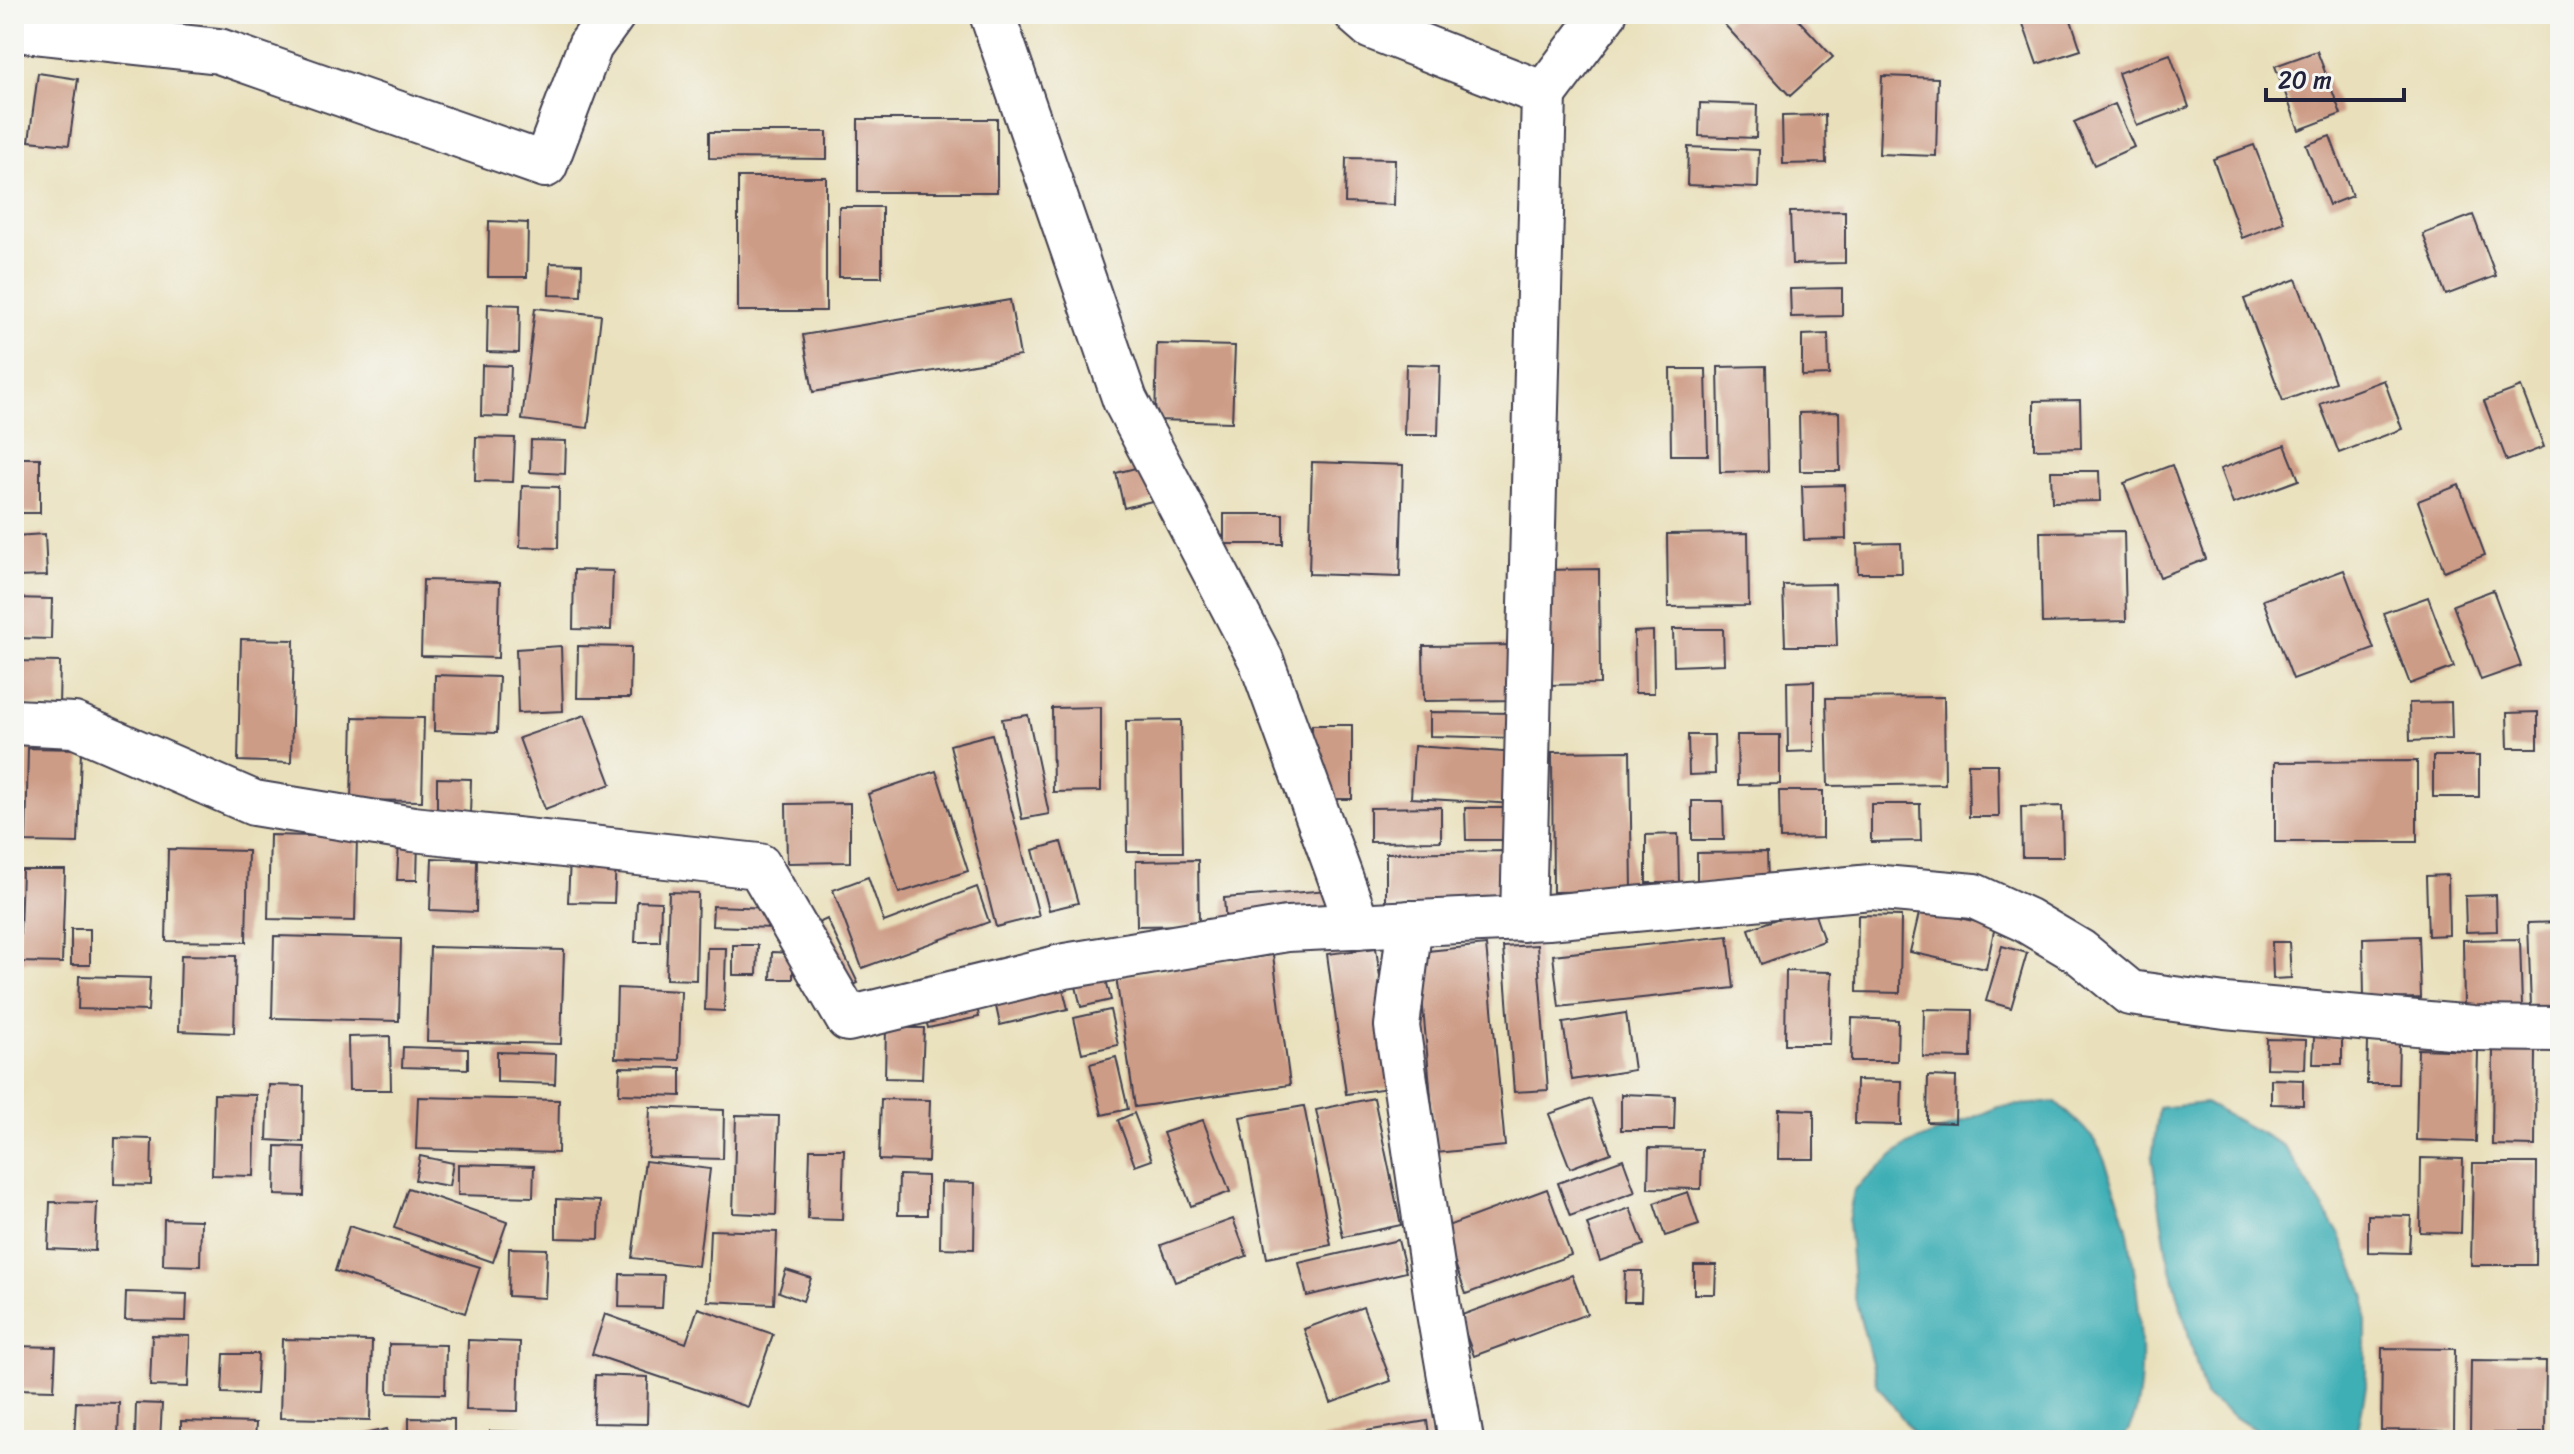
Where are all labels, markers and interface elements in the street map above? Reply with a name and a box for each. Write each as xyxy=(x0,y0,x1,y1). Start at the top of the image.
scale bar xyxy=(2266,52,2404,102)
text: 20 m xyxy=(2278,59,2332,101)

